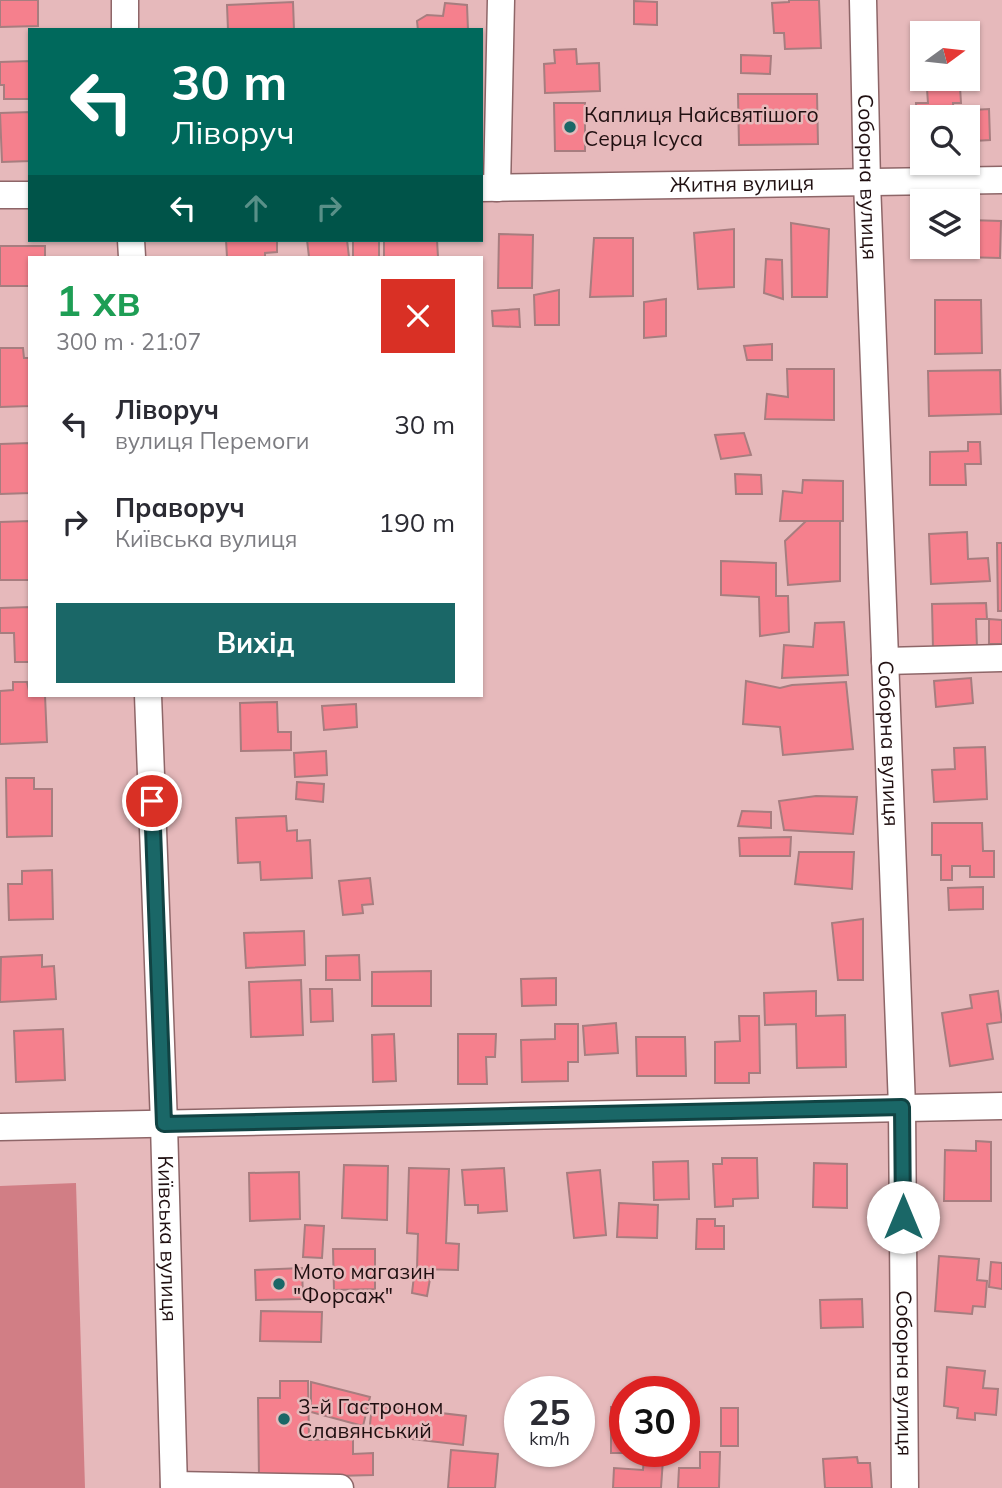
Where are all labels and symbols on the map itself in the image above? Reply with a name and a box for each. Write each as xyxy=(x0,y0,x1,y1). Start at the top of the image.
north arrow xyxy=(910,21,980,91)
street label: Соборна вулиця xyxy=(853,94,884,260)
place label: Каплиця Найсвятішого Серця Ісуса xyxy=(584,101,819,151)
marker: Каплиця Найсвятішого Серця Ісуса xyxy=(562,119,578,135)
street label: Житня вулиця xyxy=(670,169,814,197)
street label: Соборна вулиця xyxy=(873,660,905,827)
pin xyxy=(122,771,182,831)
street label: Київська вулиця xyxy=(153,1155,183,1322)
position arrow xyxy=(866,1180,940,1254)
place label: Мото магазин "Форсаж" xyxy=(293,1258,435,1308)
marker: Мото магазин "Форсаж" xyxy=(271,1276,287,1292)
street label: Соборна вулиця xyxy=(891,1290,919,1456)
speed limit sign: 30 xyxy=(609,1376,700,1467)
place label: 3-й Гастроном Славянський xyxy=(298,1393,443,1443)
marker: 3-й Гастроном Славянський xyxy=(276,1411,292,1427)

